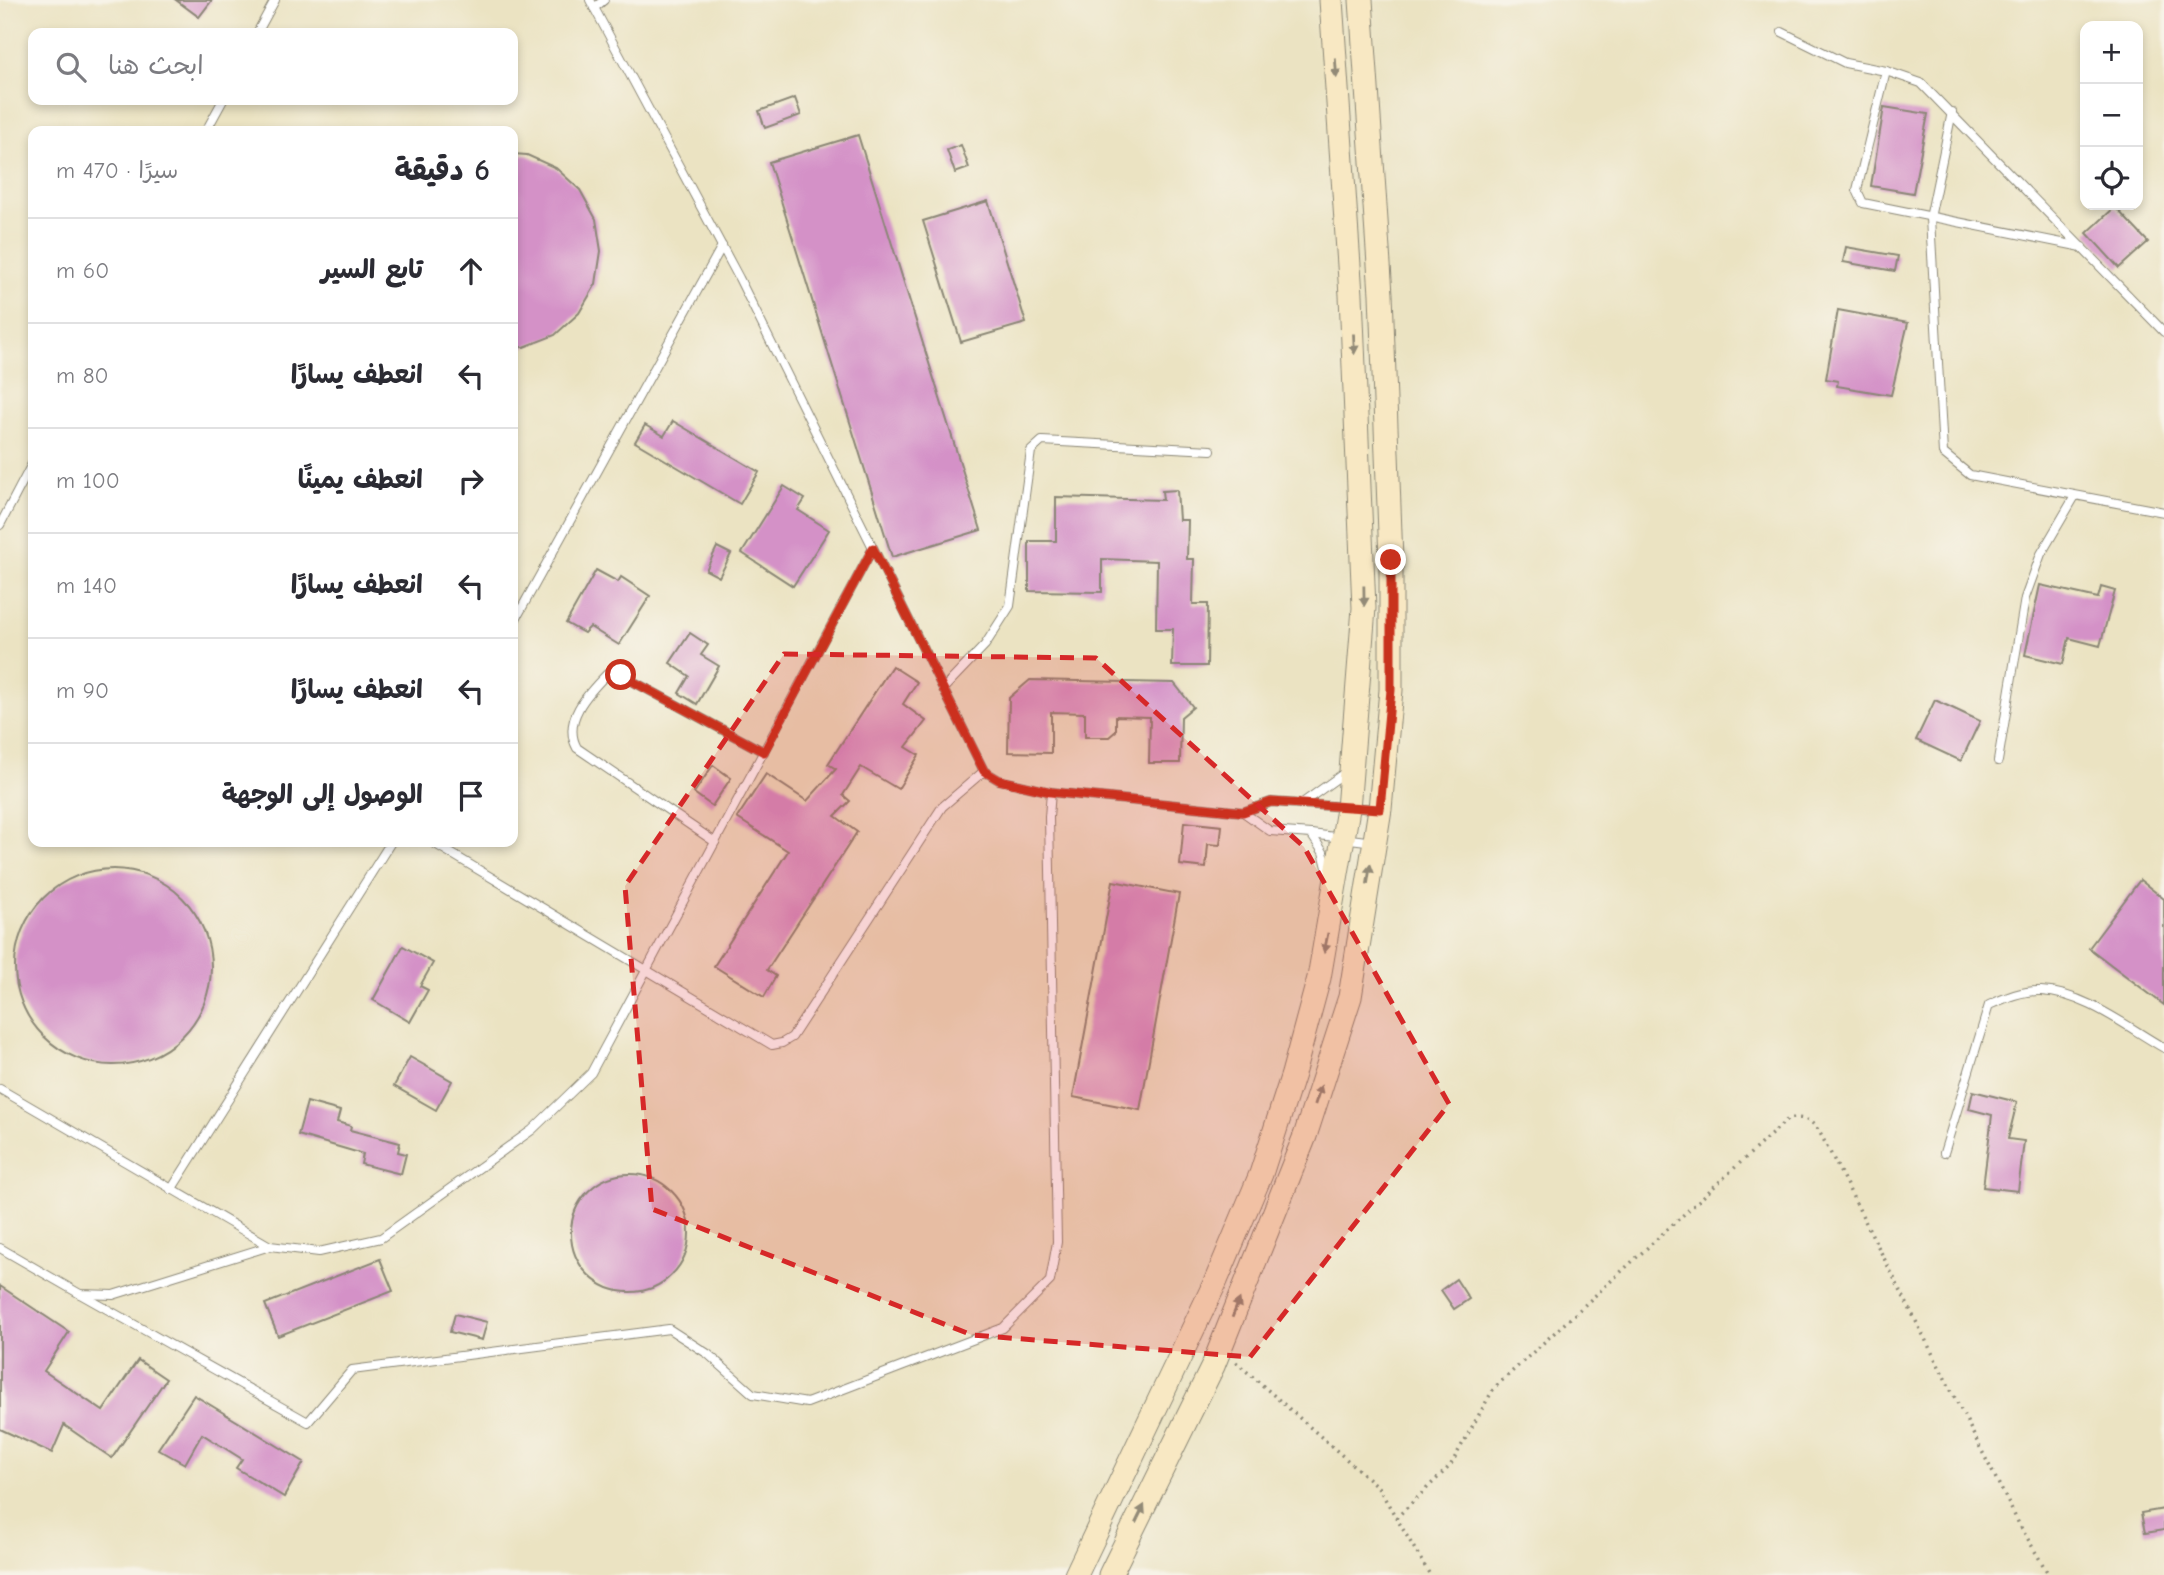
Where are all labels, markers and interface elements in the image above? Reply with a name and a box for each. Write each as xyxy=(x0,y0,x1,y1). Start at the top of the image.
map controls xyxy=(2080,21,2143,210)
button: + xyxy=(2080,21,2143,84)
search box xyxy=(28,28,518,105)
icon: search xyxy=(52,48,90,86)
text: ابحث هنا xyxy=(108,51,204,81)
one-way arrow xyxy=(1331,57,1342,79)
button: − xyxy=(2080,84,2143,147)
button: locate xyxy=(2080,147,2143,210)
text: 6 دقيقة xyxy=(394,153,490,188)
text: سيرًا · 470 m xyxy=(56,157,178,184)
icon: ahead xyxy=(452,252,490,290)
text: تابع السير xyxy=(321,255,423,285)
text: 60 m xyxy=(56,257,109,284)
one-way arrow xyxy=(1348,333,1359,355)
icon: left xyxy=(452,357,490,395)
text: انعطف يسارًا xyxy=(291,360,423,390)
text: 80 m xyxy=(56,362,109,389)
icon: right xyxy=(452,462,490,500)
text: انعطف يمينًا xyxy=(298,465,423,495)
text: 100 m xyxy=(56,467,120,494)
route end xyxy=(1375,544,1406,575)
icon: left xyxy=(452,567,490,605)
text: انعطف يسارًا xyxy=(291,570,423,600)
text: 140 m xyxy=(56,572,117,599)
one-way arrow xyxy=(1358,585,1370,607)
route start xyxy=(605,659,636,690)
icon: left xyxy=(452,672,490,710)
text: انعطف يسارًا xyxy=(291,675,423,705)
text: 90 m xyxy=(56,677,109,704)
icon: arrive xyxy=(452,777,490,815)
text: الوصول إلى الوجهة xyxy=(222,780,423,810)
one-way arrow xyxy=(1364,863,1375,885)
one-way arrow xyxy=(1320,932,1331,954)
one-way arrow xyxy=(1313,1085,1324,1106)
one-way arrow xyxy=(1231,1297,1242,1318)
one-way arrow xyxy=(1135,1504,1146,1524)

